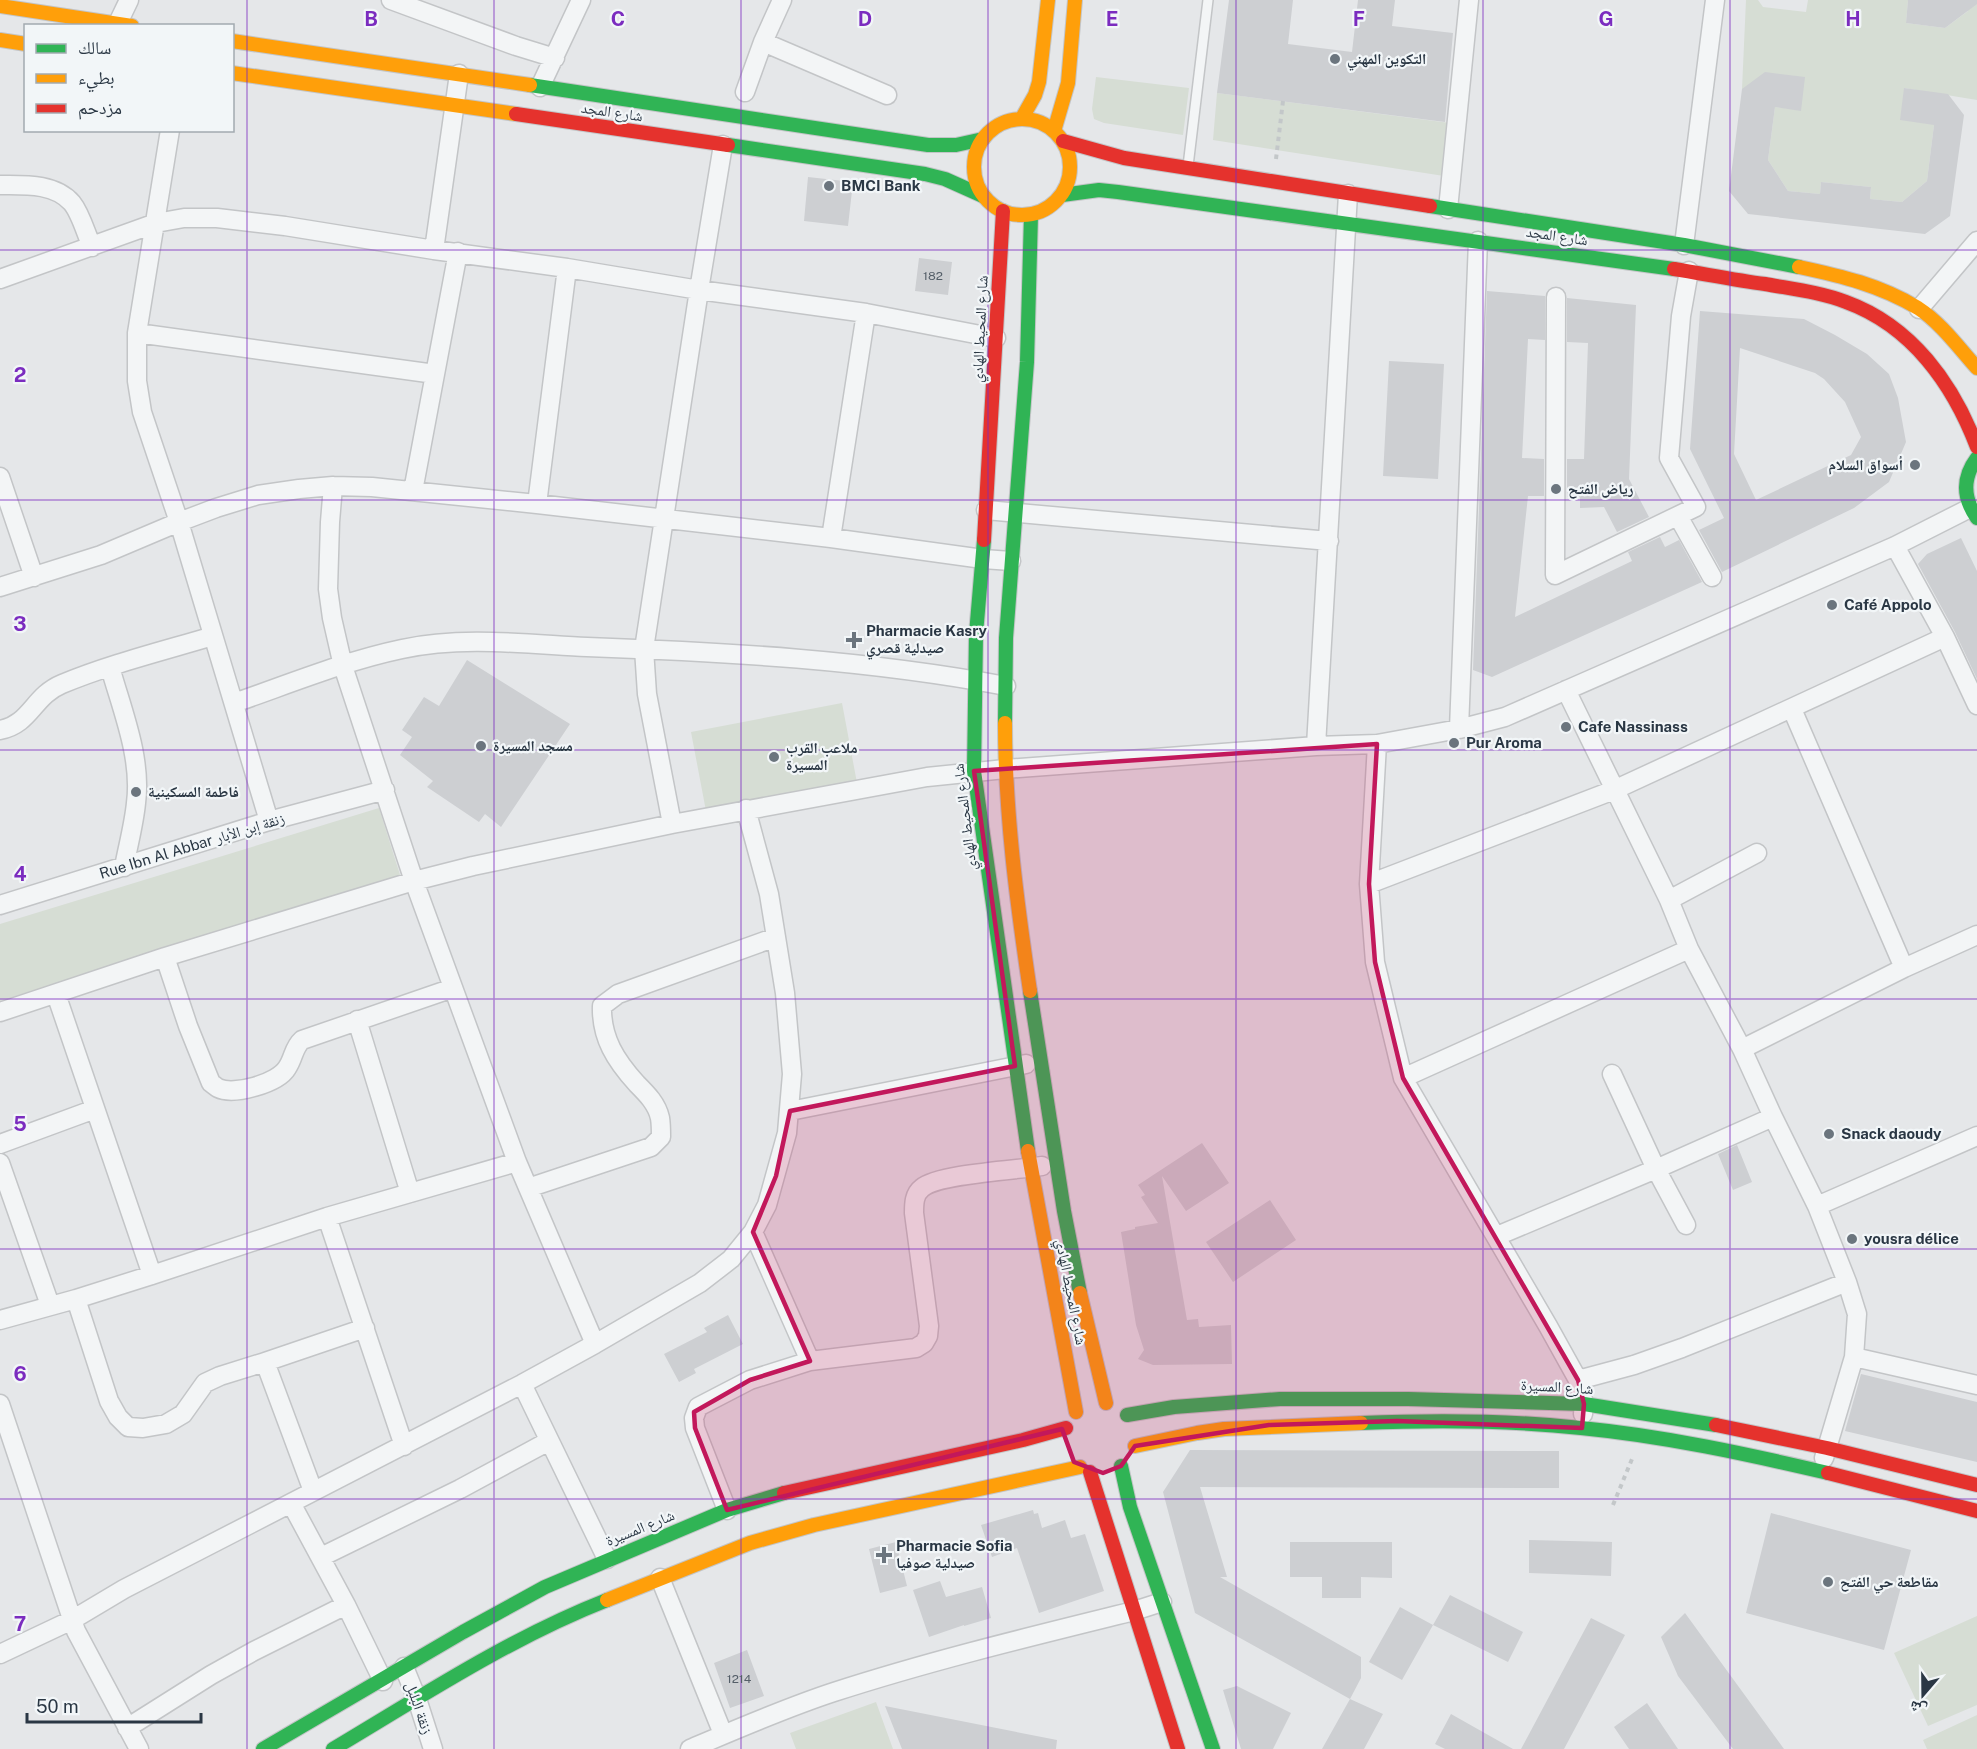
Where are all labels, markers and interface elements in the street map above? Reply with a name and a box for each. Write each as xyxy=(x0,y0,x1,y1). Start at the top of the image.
text: B xyxy=(364,7,378,31)
text: C xyxy=(611,7,625,31)
text: D xyxy=(858,7,872,31)
text: E xyxy=(1106,7,1118,31)
text: F xyxy=(1353,7,1365,31)
text: G xyxy=(1598,7,1614,31)
text: H xyxy=(1845,7,1861,31)
legend xyxy=(24,24,234,132)
text: سالك xyxy=(78,37,111,58)
place label: التكوين المهني xyxy=(1347,50,1426,71)
marker: التكوين المهني xyxy=(1328,52,1342,66)
text: بطيء xyxy=(78,67,115,93)
text: مزدحم xyxy=(78,97,122,120)
street label: شارع المجد xyxy=(580,99,644,126)
place label: BMCI Bank xyxy=(841,177,921,194)
marker: BMCI Bank xyxy=(822,179,836,193)
street label: شارع المجد xyxy=(1525,223,1589,250)
house number: 182 xyxy=(923,269,943,283)
street label: شارع المحيط الهادي xyxy=(968,275,995,383)
text: 2 xyxy=(14,363,26,387)
place label: أسواق السلام xyxy=(1829,456,1903,475)
marker: أسواق السلام xyxy=(1908,458,1922,472)
place label: رياض الفتح xyxy=(1568,480,1634,499)
marker: رياض الفتح xyxy=(1549,482,1563,496)
place label: Café Appolo xyxy=(1844,596,1932,613)
marker: Café Appolo xyxy=(1825,598,1839,612)
text: 3 xyxy=(13,612,27,636)
place label: Pharmacie Kasry صيدلية قصري xyxy=(866,622,988,660)
marker: Pharmacie Kasry صيدلية قصري xyxy=(847,633,861,647)
place label: Cafe Nassinass xyxy=(1578,718,1688,735)
marker: Cafe Nassinass xyxy=(1559,720,1573,734)
place label: Pur Aroma xyxy=(1466,734,1542,751)
marker: Pur Aroma xyxy=(1447,736,1461,750)
place label: مسجد المسيرة xyxy=(493,737,573,754)
marker: مسجد المسيرة xyxy=(474,739,488,753)
place label: ملاعب القرب المسيرة xyxy=(786,739,858,773)
marker: ملاعب القرب المسيرة xyxy=(767,750,781,764)
street label: شارع المحيط الهادي xyxy=(950,762,983,871)
place label: فاطمة المسكينية xyxy=(148,783,239,800)
marker: فاطمة المسكينية xyxy=(129,785,143,799)
street label: Rue Ibn Al Abbar زنقة إبن الأبار xyxy=(97,809,287,884)
text: 4 xyxy=(13,862,27,886)
text: 5 xyxy=(13,1112,27,1136)
place label: Snack daoudy xyxy=(1841,1125,1942,1142)
marker: Snack daoudy xyxy=(1822,1127,1836,1141)
place label: yousra délice xyxy=(1864,1230,1959,1247)
marker: yousra délice xyxy=(1845,1232,1859,1246)
street label: شارع المحيط الهادي xyxy=(1049,1238,1090,1347)
text: 6 xyxy=(13,1362,27,1386)
street label: شارع المسيرة xyxy=(1520,1376,1594,1399)
street label: شارع المسيرة xyxy=(603,1506,678,1551)
place label: Pharmacie Sofia صيدلية صوفيا xyxy=(896,1537,1012,1571)
marker: Pharmacie Sofia صيدلية صوفيا xyxy=(877,1548,891,1562)
place label: مقاطعة حي الفتح xyxy=(1840,1573,1939,1594)
marker: مقاطعة حي الفتح xyxy=(1821,1575,1835,1589)
text: 7 xyxy=(14,1612,26,1636)
north arrow xyxy=(1893,1665,1953,1725)
house number: 1214 xyxy=(727,1672,752,1686)
street label: زنقة البلبل xyxy=(401,1679,436,1737)
scale bar xyxy=(27,1686,201,1724)
text: 50 m xyxy=(36,1696,79,1717)
text: ش xyxy=(1907,1697,1929,1720)

